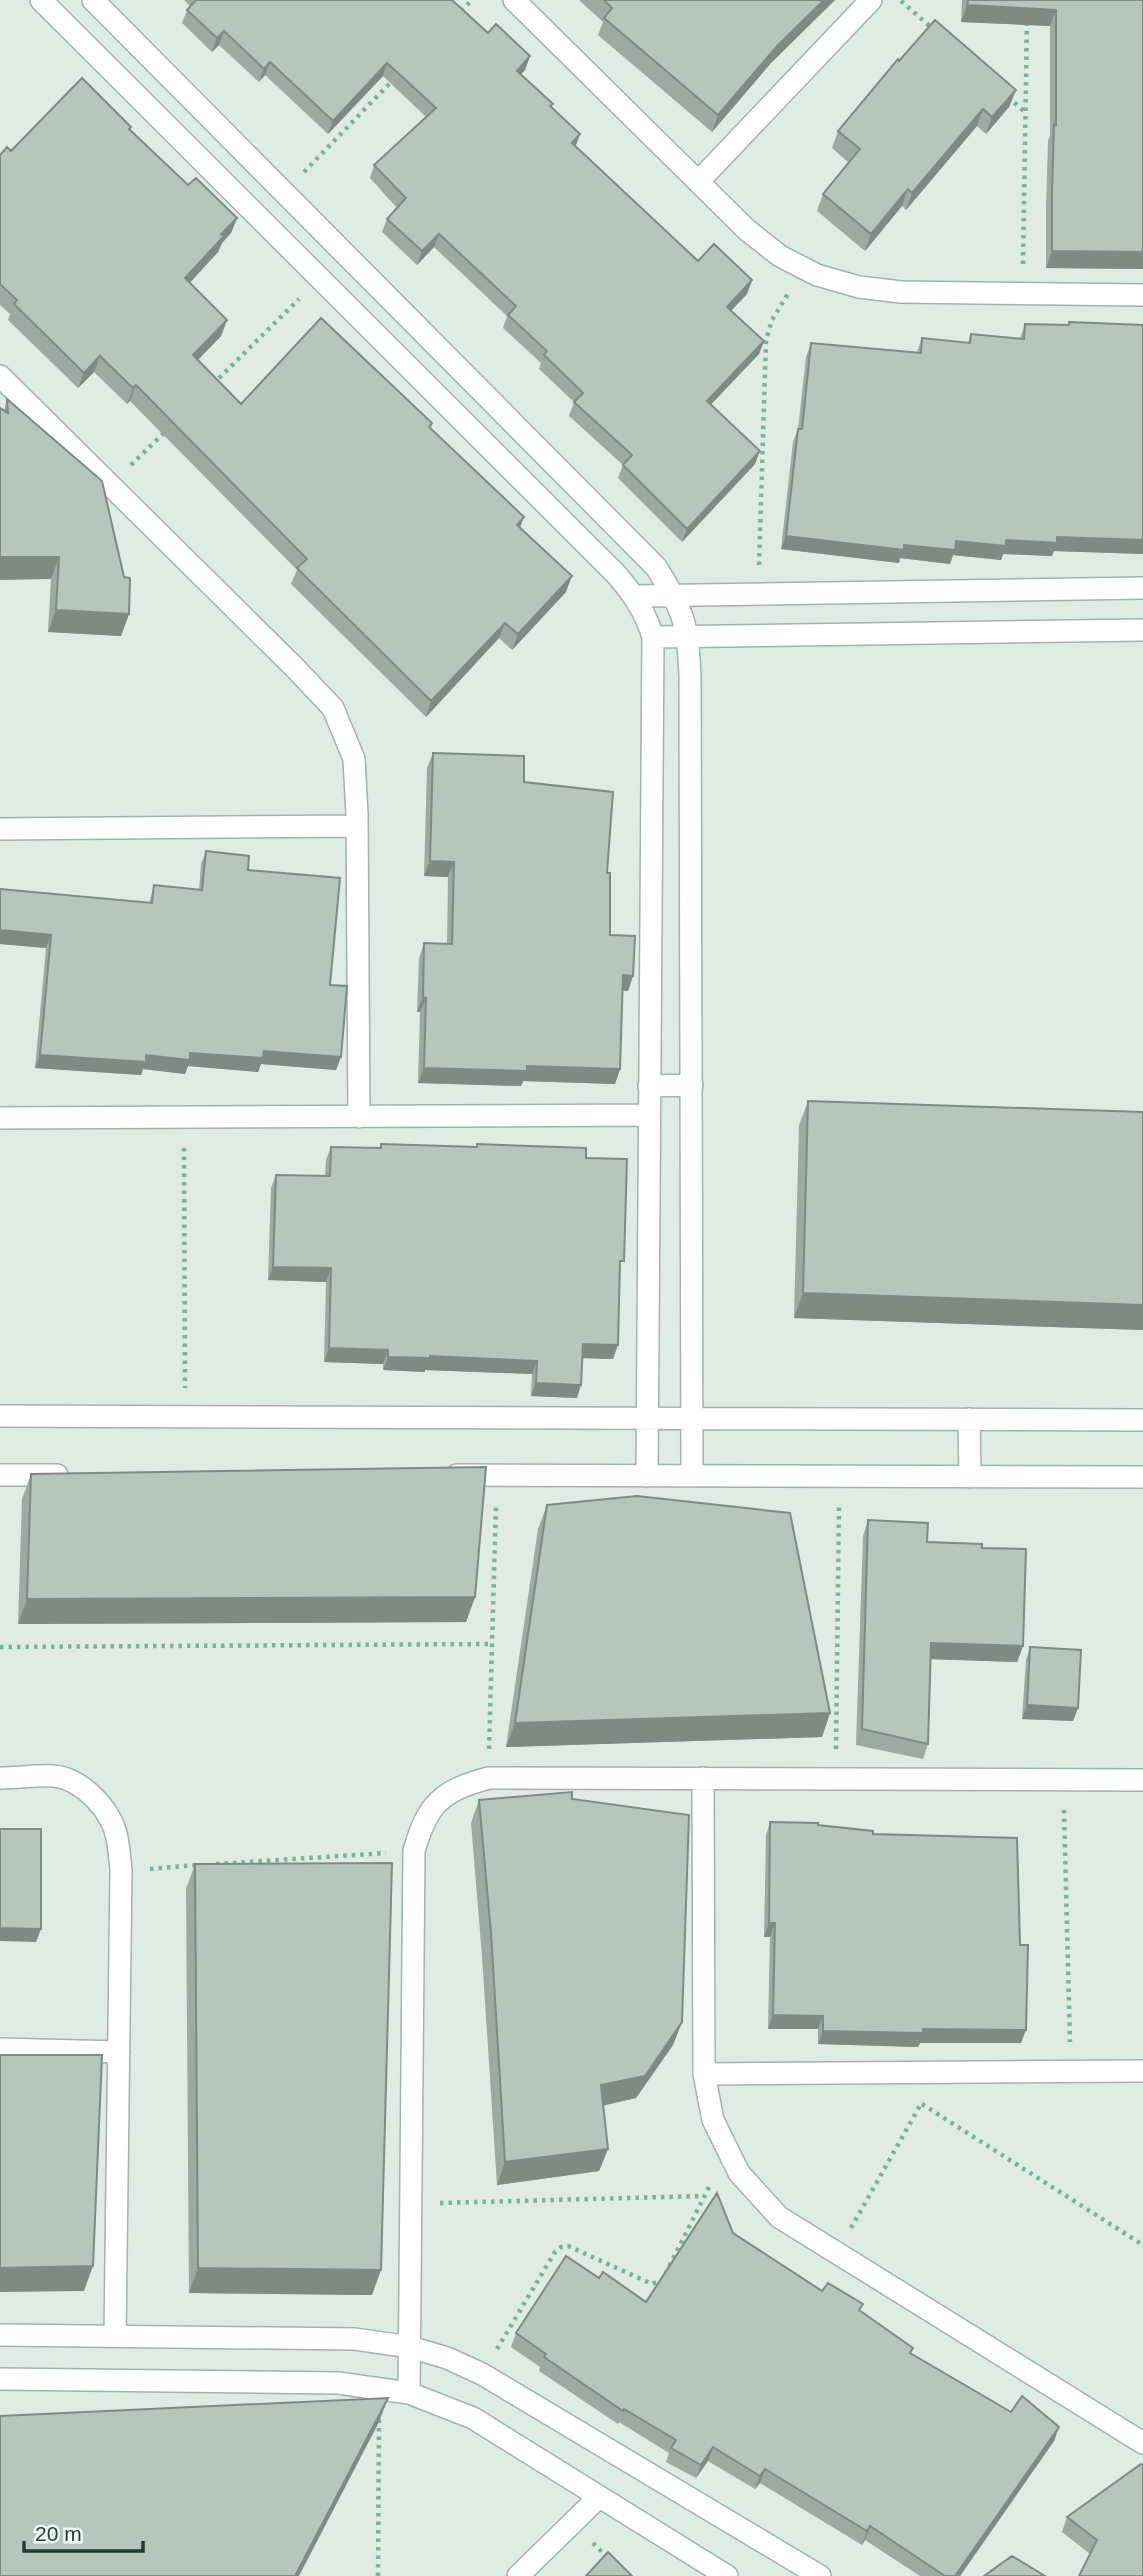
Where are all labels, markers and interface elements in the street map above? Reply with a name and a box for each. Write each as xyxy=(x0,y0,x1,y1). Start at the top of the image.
scale bar xyxy=(24,2510,144,2554)
text: 20 m xyxy=(35,2522,82,2545)

